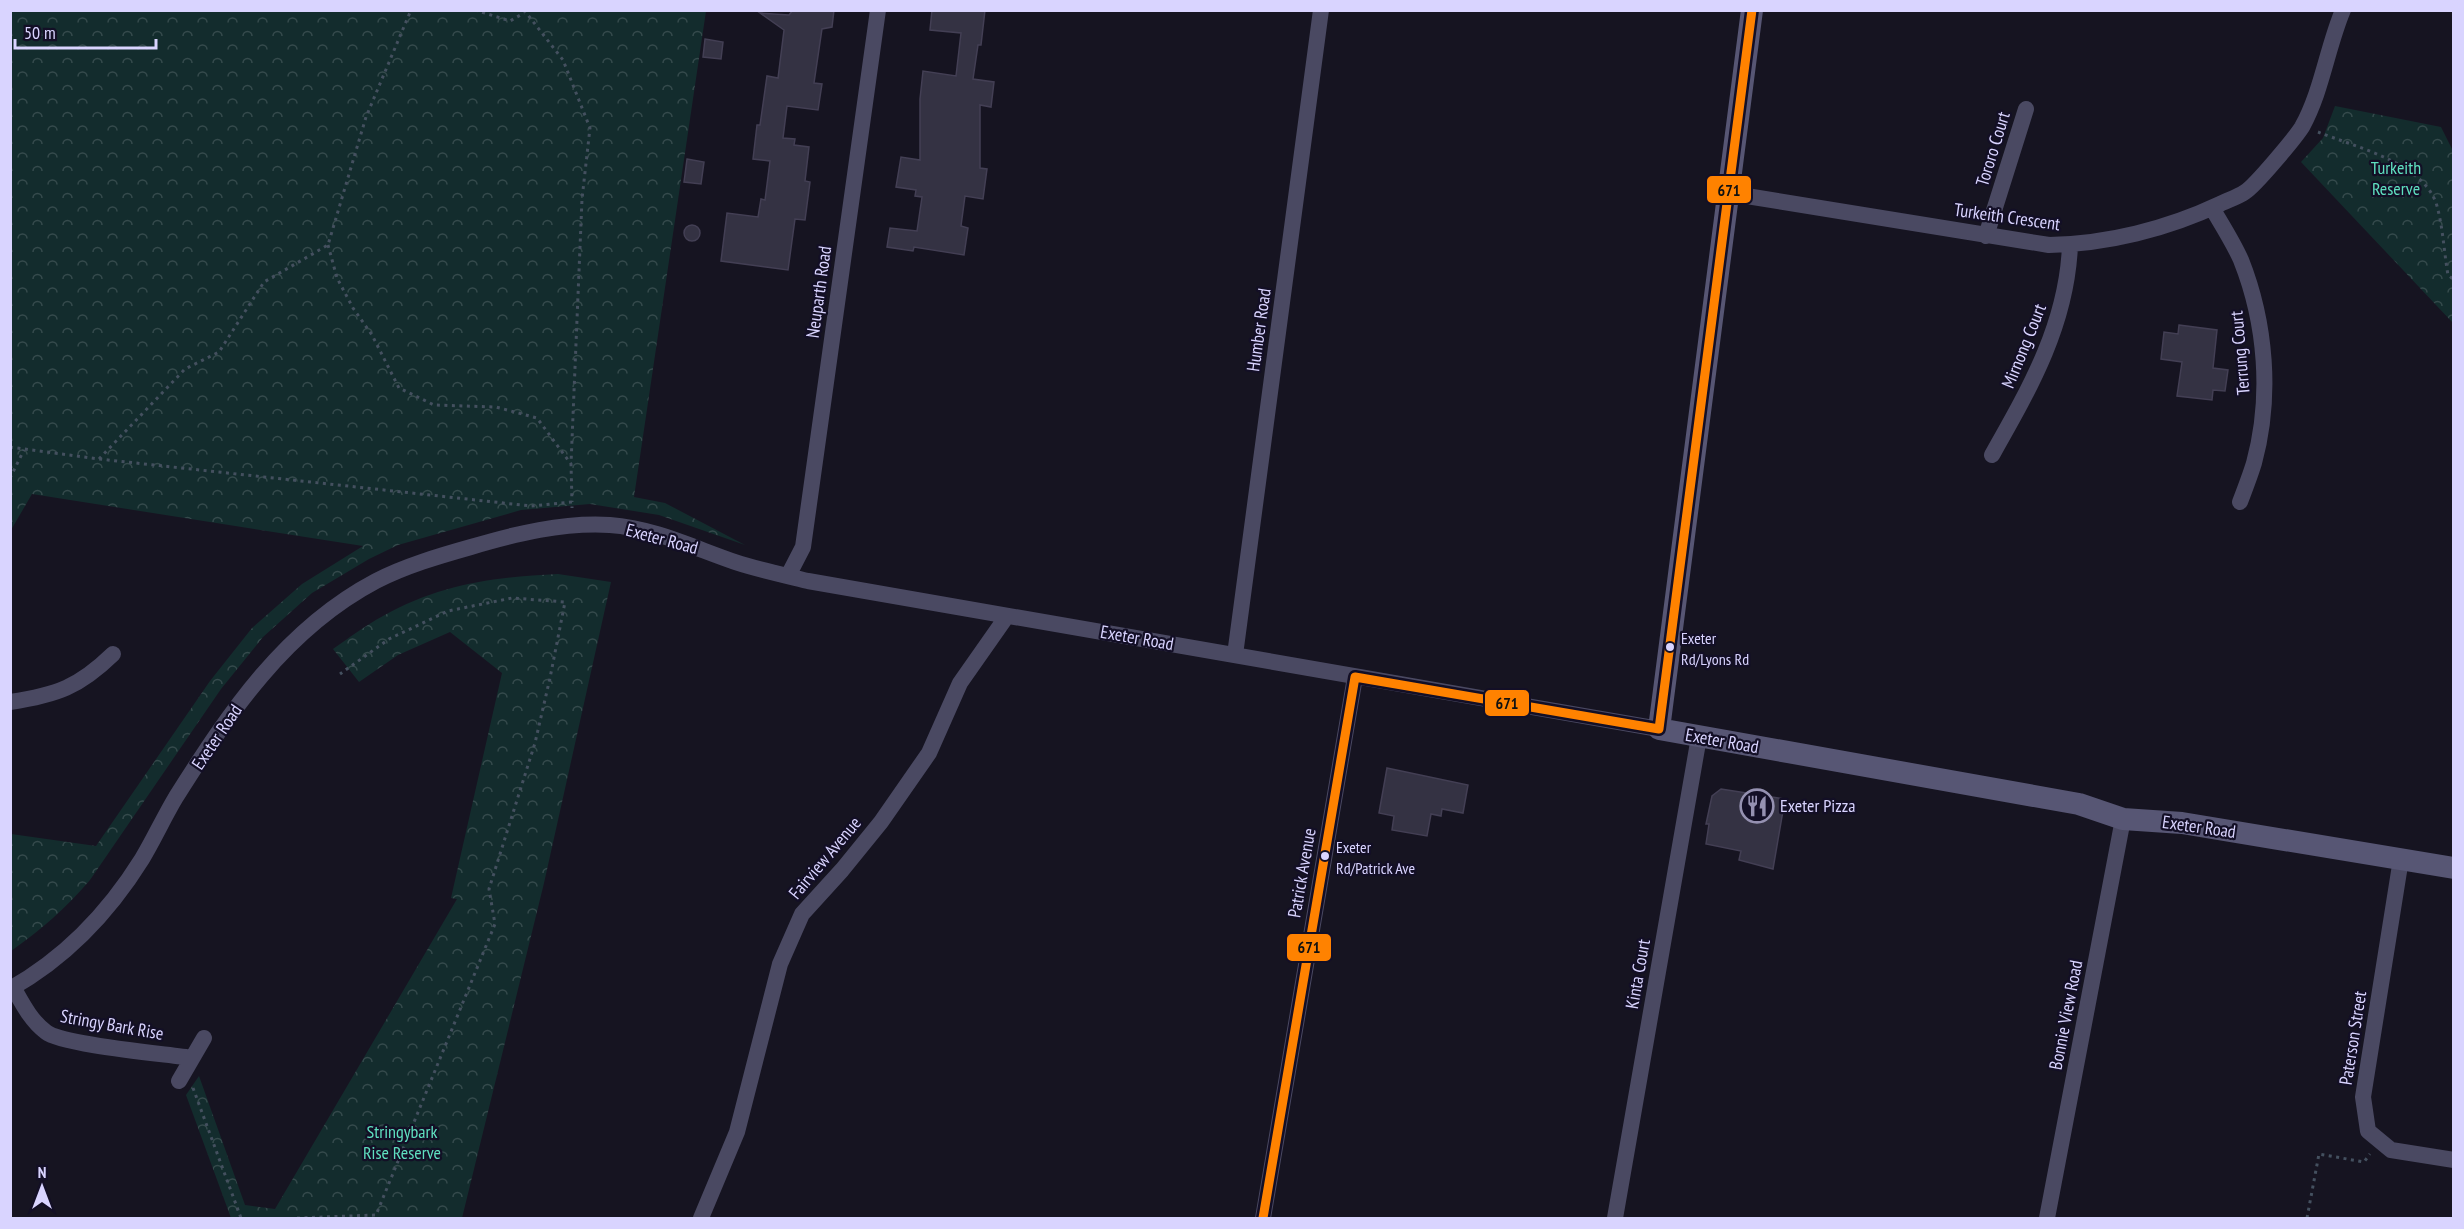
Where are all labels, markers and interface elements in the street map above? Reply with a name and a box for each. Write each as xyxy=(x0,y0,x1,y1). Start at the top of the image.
scale bar xyxy=(15,12,156,50)
text: 50 m xyxy=(24,21,56,44)
street label: Tororo Court xyxy=(1970,109,2015,189)
park label: Turkeith Reserve xyxy=(2371,156,2421,200)
line badge: 671 xyxy=(1706,175,1752,204)
text: 671 xyxy=(1718,180,1740,200)
street label: Turkeith Crescent xyxy=(1953,198,2062,235)
street label: Neuparth Road xyxy=(801,244,836,339)
street label: Humber Road xyxy=(1241,287,1276,373)
street label: Mirnong Court xyxy=(1996,300,2051,391)
street label: Terrung Court xyxy=(2224,310,2255,396)
street label: Exeter Road xyxy=(623,518,701,559)
street label: Exeter Road xyxy=(1099,620,1175,655)
place label: Exeter Rd/Lyons Rd xyxy=(1681,628,1749,669)
marker: Exeter Rd/Lyons Rd xyxy=(1664,641,1676,653)
line badge: 671 xyxy=(1484,689,1530,717)
text: 671 xyxy=(1496,693,1518,713)
street label: Exeter Road xyxy=(186,700,247,774)
street label: Exeter Road xyxy=(1684,723,1760,758)
restaurant icon: Exeter Pizza xyxy=(1739,788,1775,824)
place label: Exeter Pizza xyxy=(1780,794,1855,817)
street label: Exeter Road xyxy=(2161,810,2237,843)
street label: Fairview Avenue xyxy=(783,812,866,904)
street label: Patrick Avenue xyxy=(1282,826,1321,919)
place label: Exeter Rd/Patrick Ave xyxy=(1336,837,1415,878)
marker: Exeter Rd/Patrick Ave xyxy=(1319,850,1331,862)
line badge: 671 xyxy=(1286,933,1332,962)
text: 671 xyxy=(1298,937,1320,957)
street label: Kinta Court xyxy=(1620,937,1655,1011)
street label: Bonnie View Road xyxy=(2044,958,2087,1072)
street label: Paterson Street xyxy=(2334,989,2371,1087)
street label: Stringy Bark Rise xyxy=(59,1004,165,1045)
park label: Stringybark Rise Reserve xyxy=(363,1120,441,1164)
north arrow xyxy=(12,1157,72,1217)
text: N xyxy=(38,1162,46,1182)

